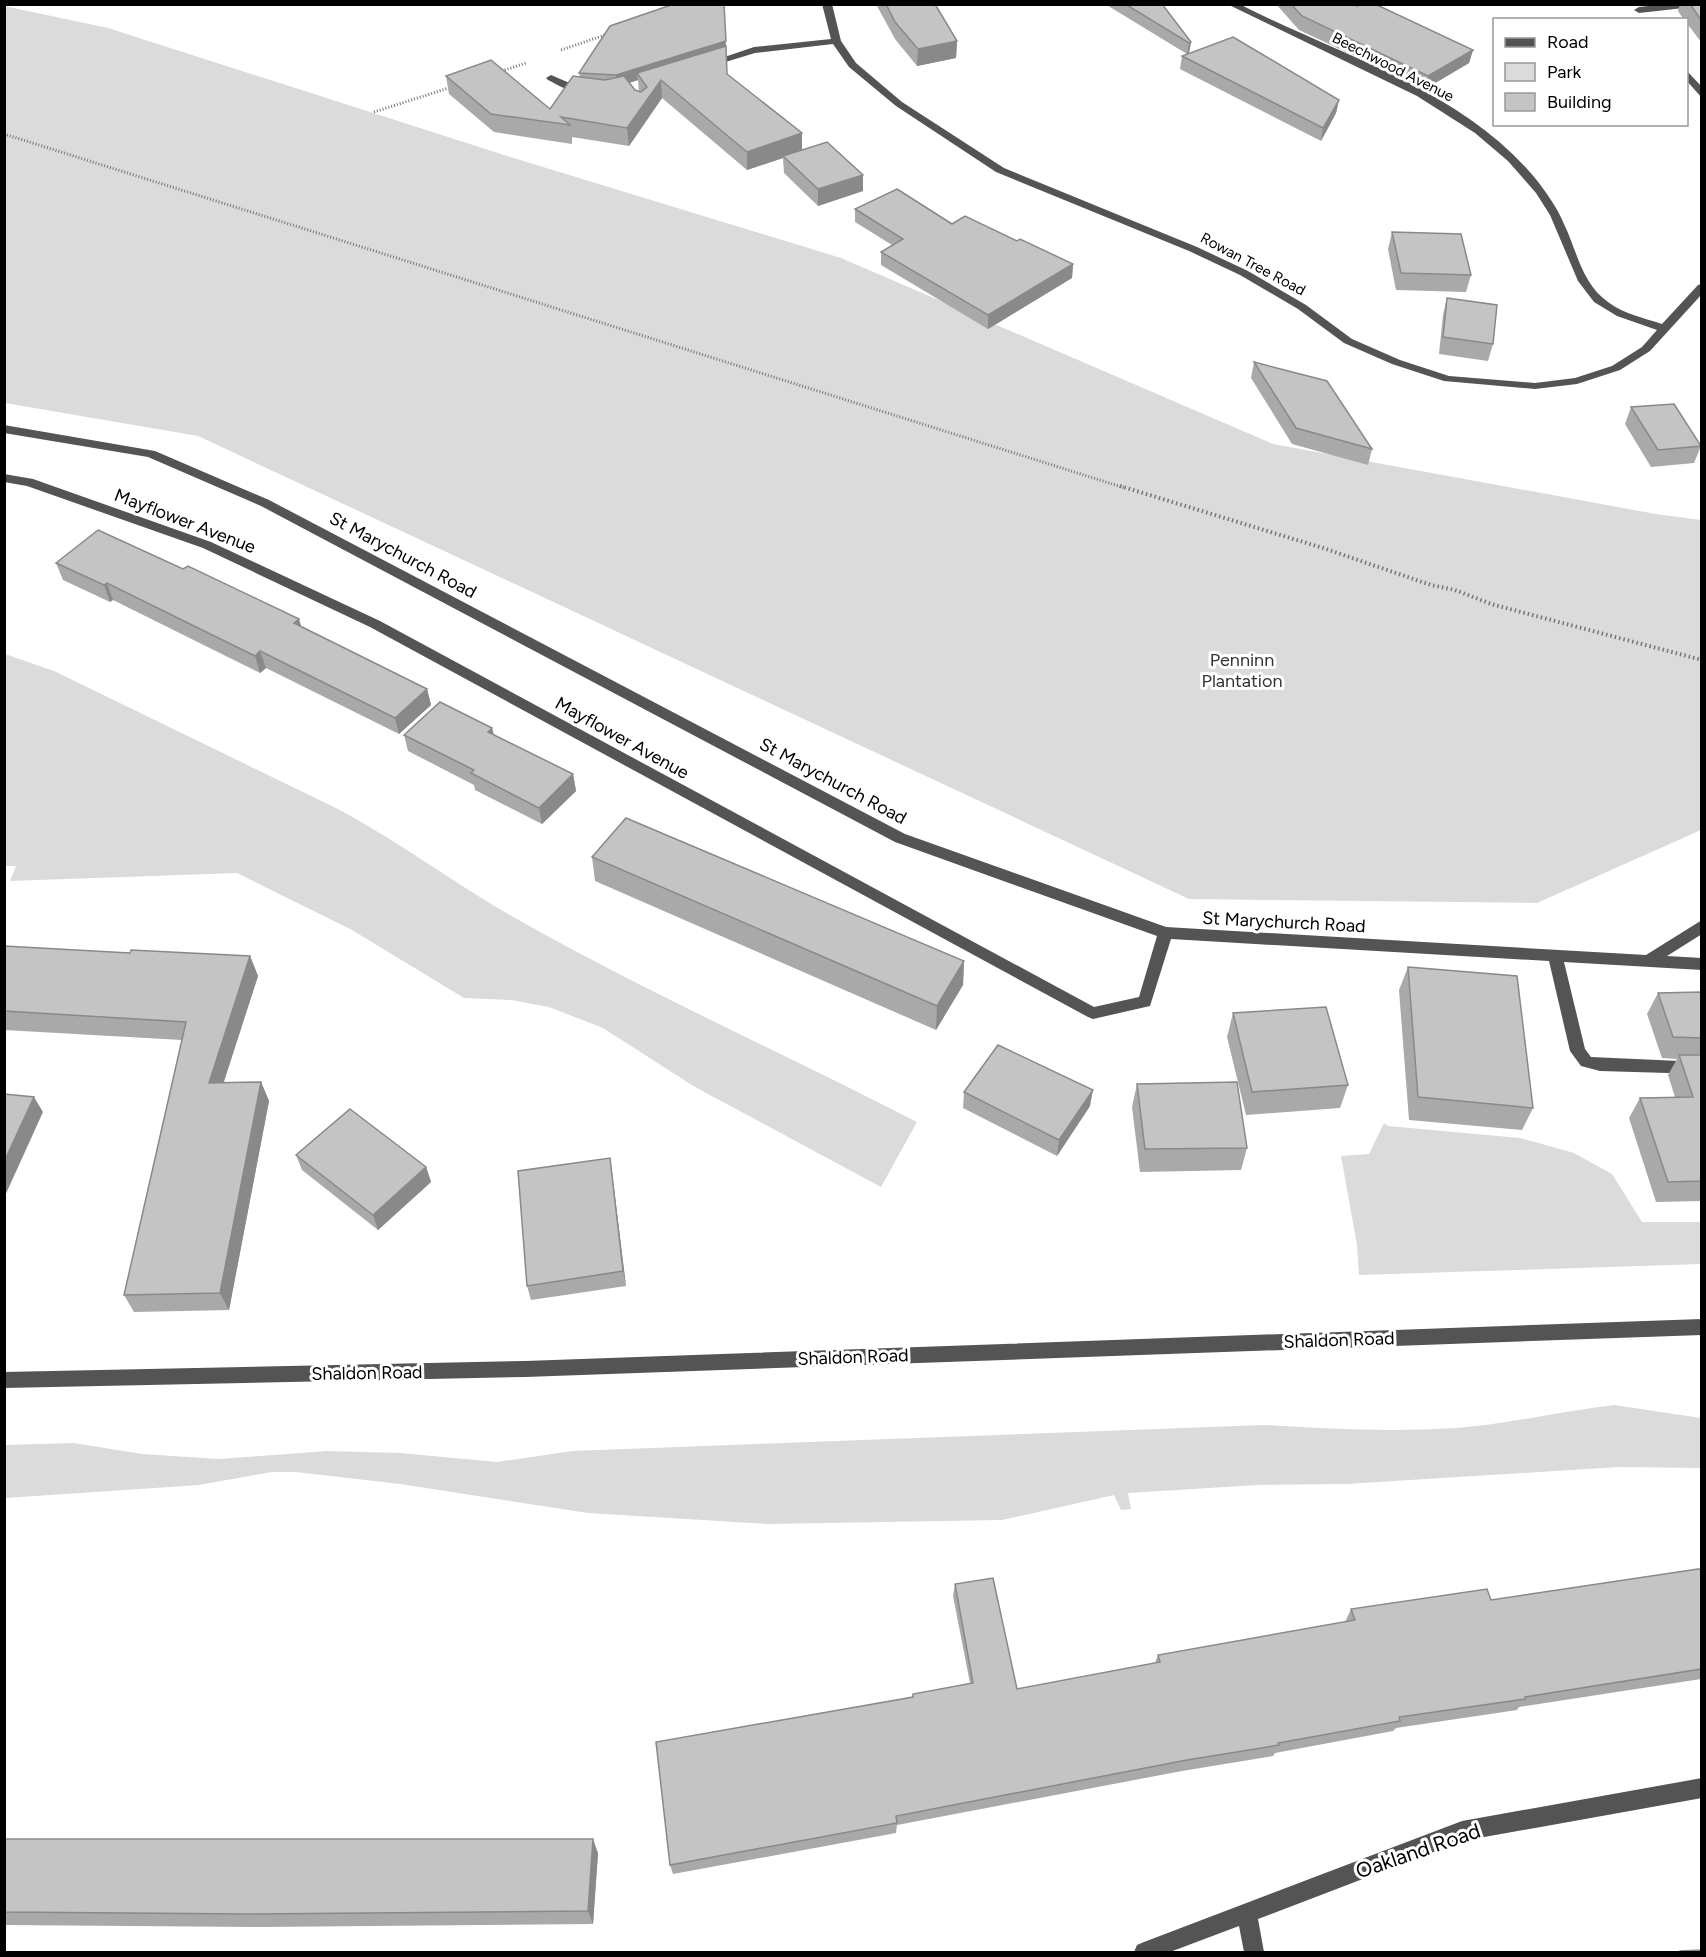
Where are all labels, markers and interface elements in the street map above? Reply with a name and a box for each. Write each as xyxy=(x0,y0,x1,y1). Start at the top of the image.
legend xyxy=(1493,18,1688,126)
street label: Beechwood Avenue xyxy=(1329,29,1457,105)
text: Road xyxy=(1547,31,1588,53)
text: Park xyxy=(1547,61,1582,83)
text: Building xyxy=(1547,91,1612,113)
street label: Rowan Tree Road xyxy=(1197,229,1309,299)
street label: Mayflower Avenue xyxy=(111,484,259,558)
street label: St Marychurch Road xyxy=(326,507,480,603)
park label: Penninn Plantation xyxy=(1201,649,1283,692)
street label: Mayflower Avenue xyxy=(551,692,693,784)
street label: St Marychurch Road xyxy=(756,733,910,829)
street label: St Marychurch Road xyxy=(1202,907,1366,937)
street label: Shaldon Road xyxy=(1283,1327,1395,1353)
street label: Shaldon Road xyxy=(797,1344,909,1370)
street label: Shaldon Road xyxy=(311,1361,423,1385)
street label: Oakland Road xyxy=(1352,1818,1483,1884)

